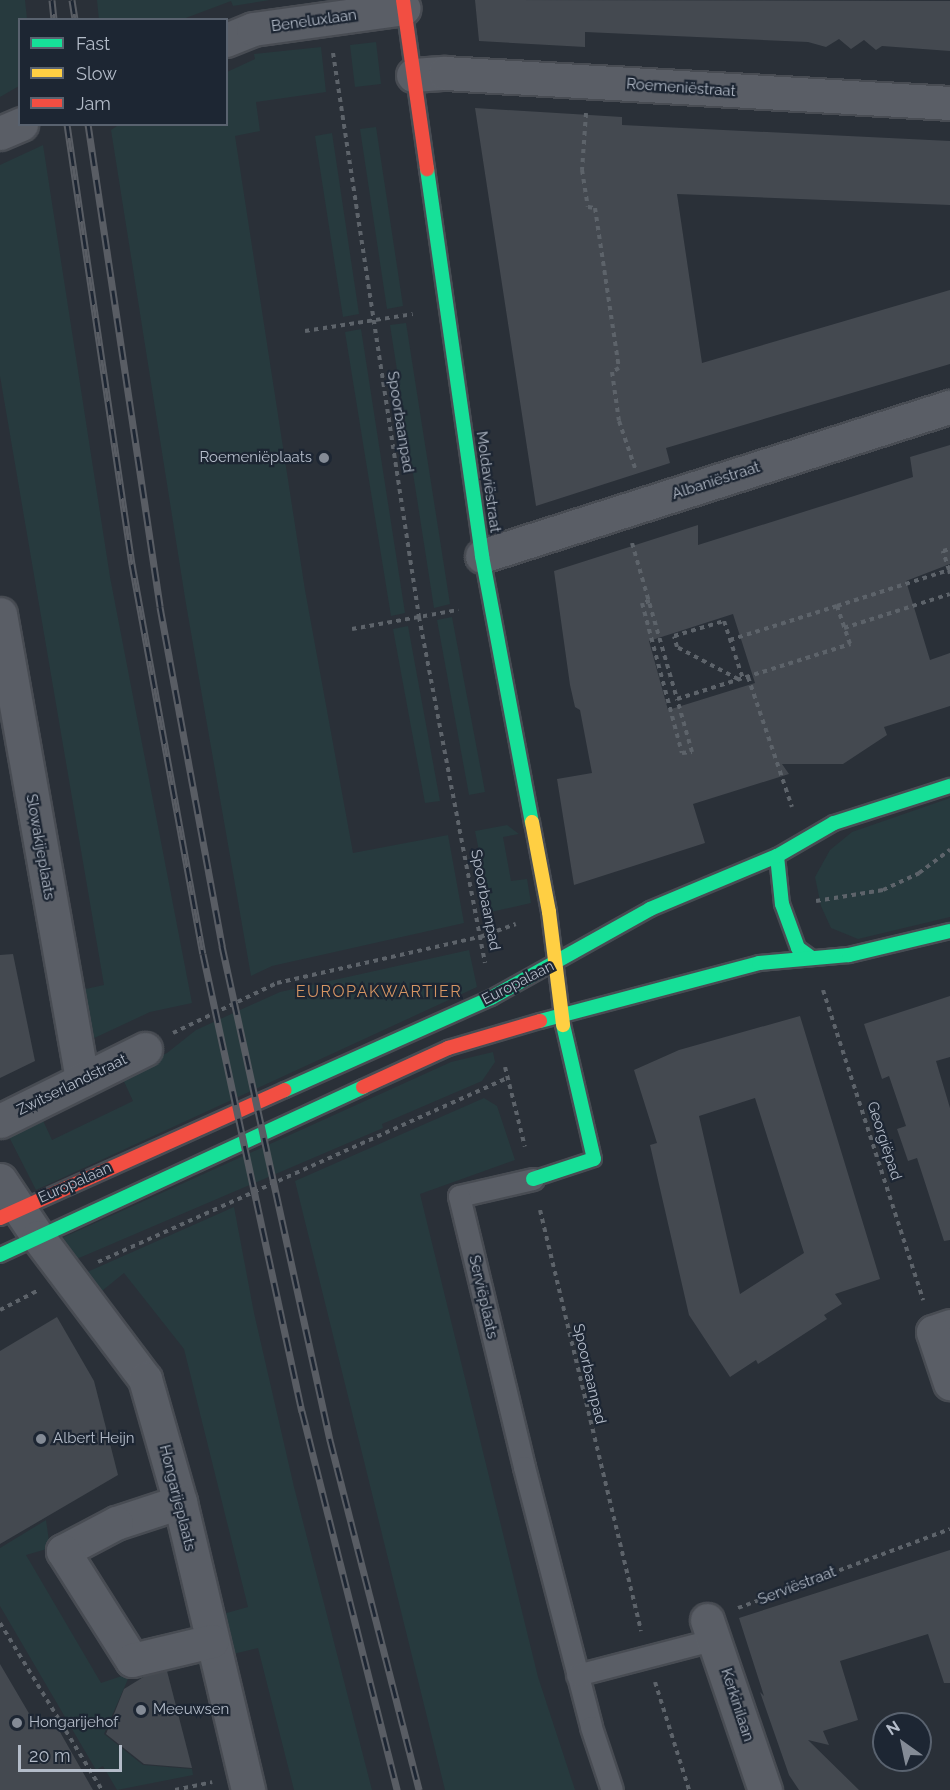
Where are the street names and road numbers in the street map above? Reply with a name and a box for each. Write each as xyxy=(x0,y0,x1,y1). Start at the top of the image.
street label: Beneluxlaan xyxy=(270,6,358,36)
street label: Roemeniëstraat xyxy=(626,75,736,101)
street label: Spoorbaanpad xyxy=(383,370,417,474)
street label: Moldaviëstraat xyxy=(472,430,504,534)
street label: Albaniëstraat xyxy=(670,458,762,504)
street label: Slowakijeplaats xyxy=(22,793,58,901)
street label: Spoorbaanpad xyxy=(466,848,504,952)
street label: Europalaan xyxy=(479,957,557,1009)
street label: Zwitserlandstraat xyxy=(14,1051,130,1119)
street label: Georgiëpad xyxy=(863,1099,905,1183)
street label: Europalaan xyxy=(36,1159,114,1207)
street label: Serviëplaats xyxy=(465,1253,501,1341)
street label: Spoorbaanpad xyxy=(569,1322,609,1426)
street label: Hongarijeplaats xyxy=(155,1443,199,1553)
street label: Serviëstraat xyxy=(755,1563,839,1609)
street label: Kerkinilaan xyxy=(717,1666,757,1744)

